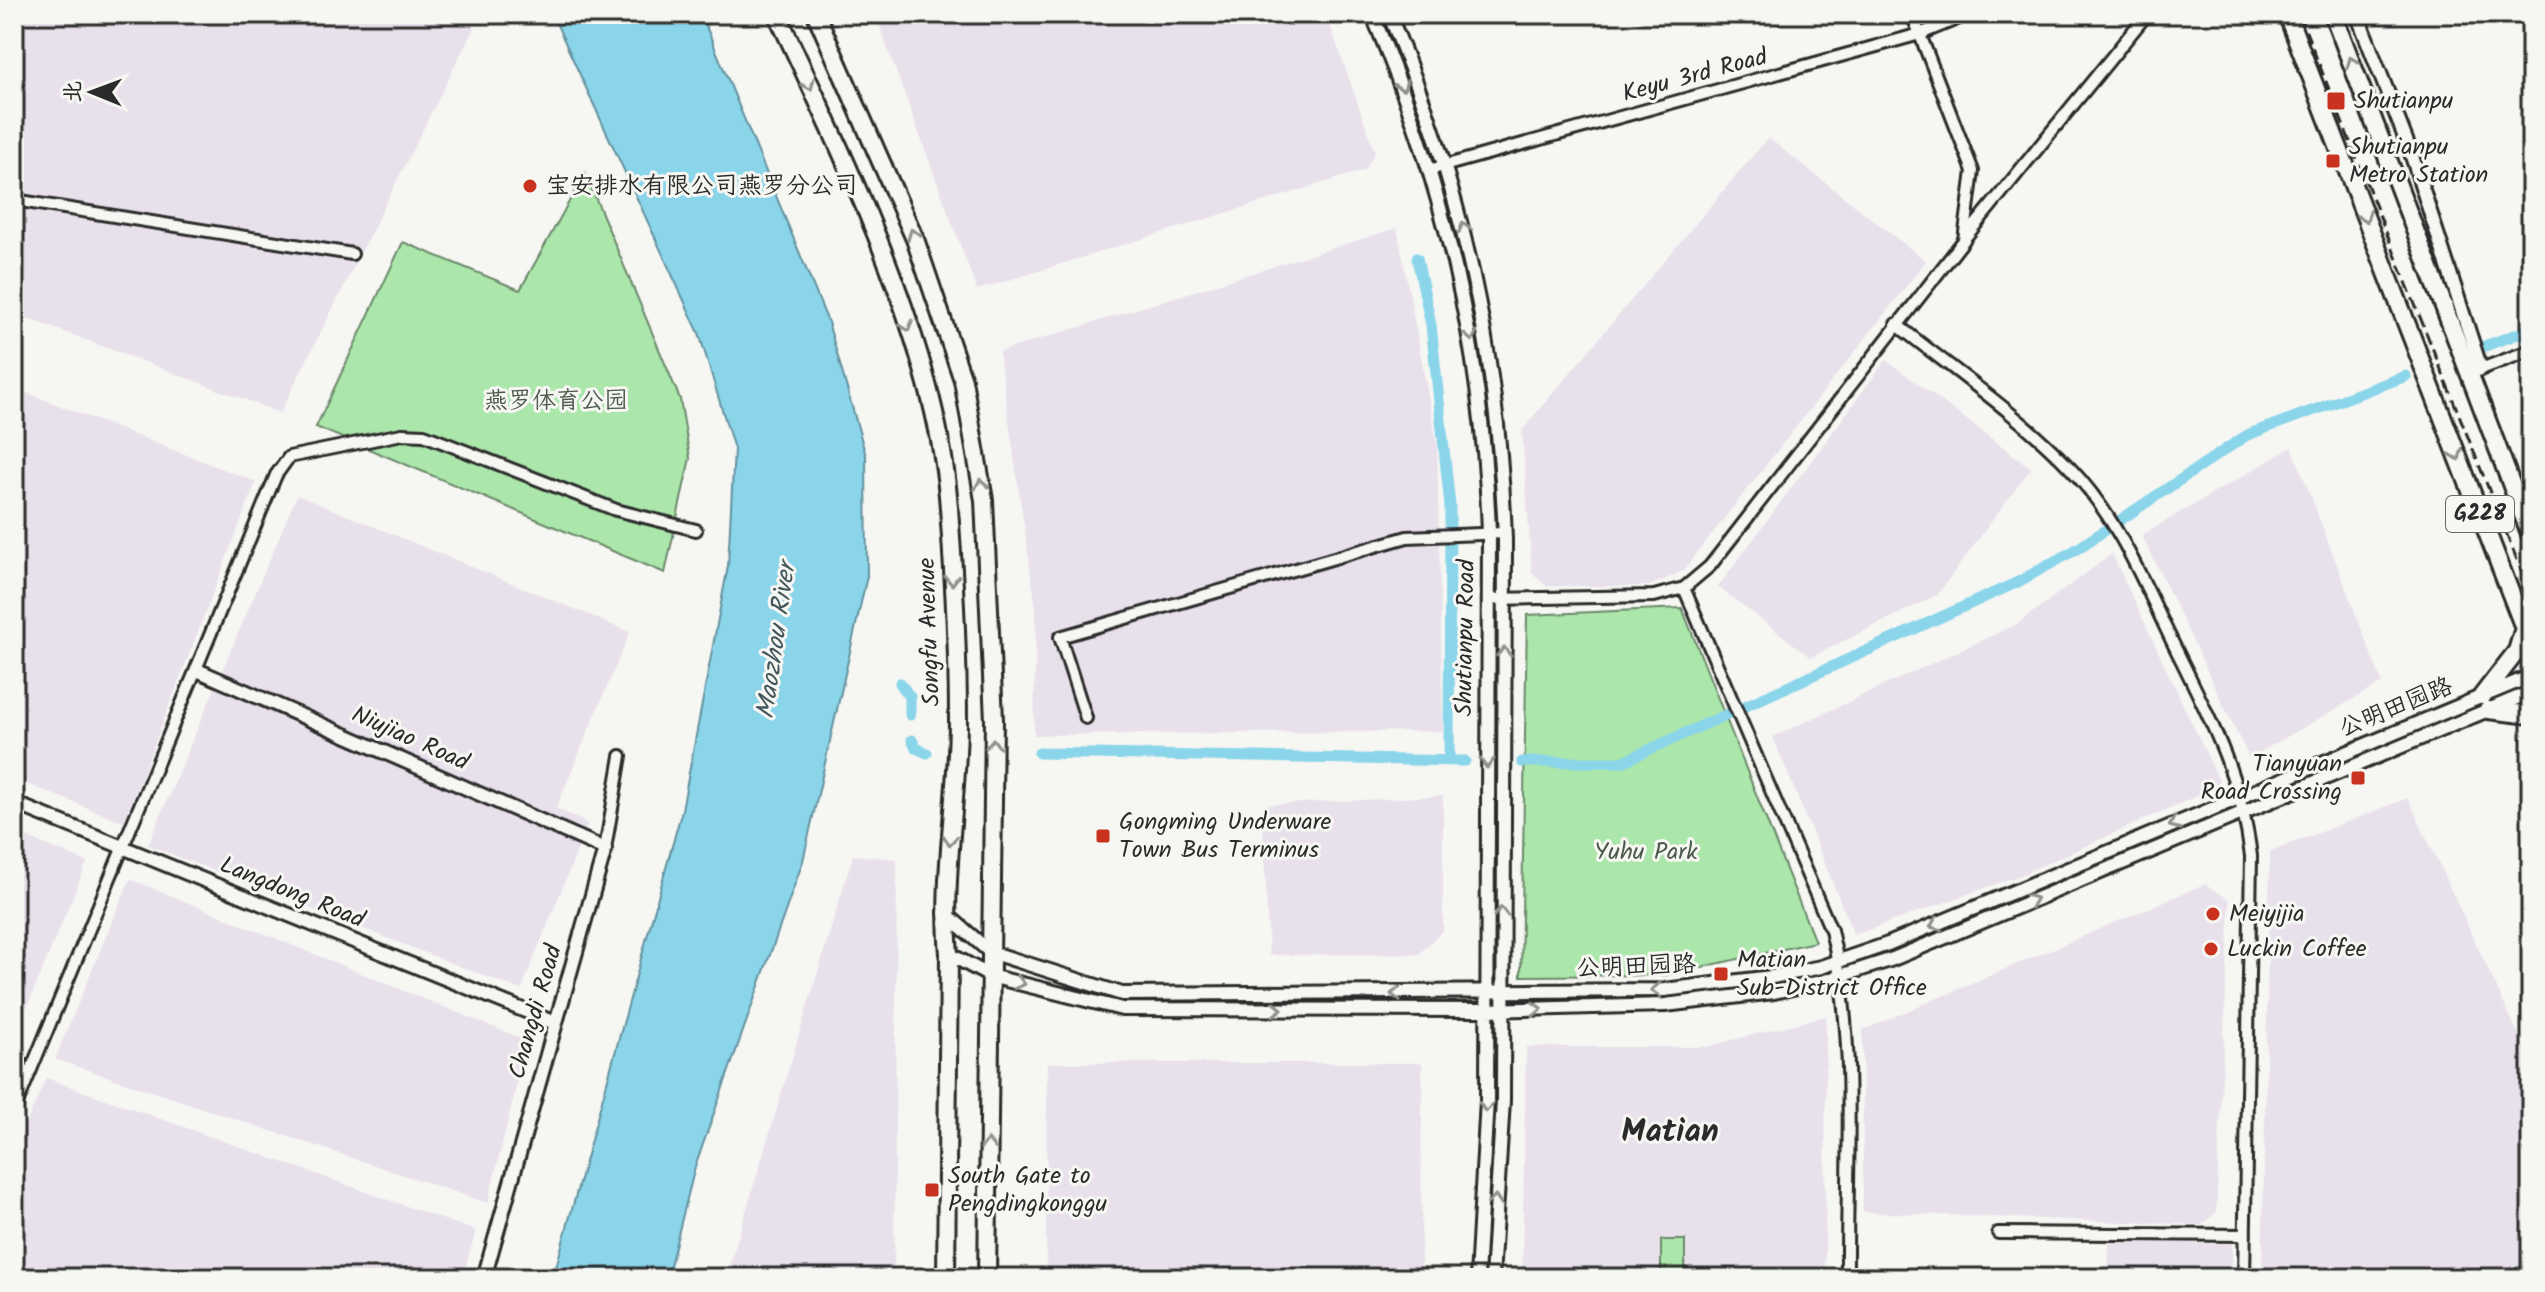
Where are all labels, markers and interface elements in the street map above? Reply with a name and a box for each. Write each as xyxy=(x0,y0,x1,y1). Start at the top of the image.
street label: Keyu 3rd Road xyxy=(1618,38,1773,114)
north arrow xyxy=(52,52,132,132)
one-way arrow xyxy=(2345,56,2362,70)
one-way arrow xyxy=(799,77,815,91)
one-way arrow xyxy=(1392,78,1408,92)
text: 北 xyxy=(57,80,92,103)
place label: Shutianpu xyxy=(2354,82,2454,121)
marker: Shutianpu xyxy=(2325,90,2347,112)
place label: Shutianpu Metro Station xyxy=(2349,128,2488,195)
marker: Shutianpu Metro Station xyxy=(2324,152,2342,170)
place label: 宝安排水有限公司燕罗分公司 xyxy=(546,167,858,206)
marker: 宝安排水有限公司燕罗分公司 xyxy=(521,177,539,195)
one-way arrow xyxy=(2355,209,2372,223)
one-way arrow xyxy=(1456,221,1473,235)
one-way arrow xyxy=(906,228,923,242)
one-way arrow xyxy=(898,318,914,332)
one-way arrow xyxy=(1461,329,1478,343)
park label: 燕罗体育公园 xyxy=(484,382,628,421)
one-way arrow xyxy=(2447,447,2464,461)
one-way arrow xyxy=(974,478,991,491)
road number: G228 xyxy=(2446,496,2514,532)
water label: Maozhou River xyxy=(745,555,809,722)
street label: Songfu Avenue xyxy=(908,557,952,707)
street label: Shutianpu Road xyxy=(1445,558,1487,717)
one-way arrow xyxy=(943,574,960,587)
one-way arrow xyxy=(1495,645,1512,658)
street label: 公明田园路 xyxy=(2333,667,2459,749)
street label: Niujiao Road xyxy=(345,696,476,783)
one-way arrow xyxy=(984,737,1002,750)
place label: Tianyuan Road Crossing xyxy=(2201,745,2342,812)
one-way arrow xyxy=(1478,757,1495,770)
marker: Tianyuan Road Crossing xyxy=(2349,769,2367,787)
place label: Gongming Underware Town Bus Terminus xyxy=(1119,803,1332,870)
one-way arrow xyxy=(2168,814,2182,830)
marker: Gongming Underware Town Bus Terminus xyxy=(1094,827,1112,845)
park label: Yuhu Park xyxy=(1595,833,1698,872)
one-way arrow xyxy=(942,834,959,847)
street label: Langdong Road xyxy=(214,846,371,940)
one-way arrow xyxy=(2024,894,2038,910)
place label: Meiyijia xyxy=(2229,895,2304,934)
one-way arrow xyxy=(1492,905,1510,918)
marker: Meiyijia xyxy=(2204,905,2222,923)
one-way arrow xyxy=(1929,915,1943,931)
place label: Luckin Coffee xyxy=(2227,930,2367,969)
street label: Changdi Road xyxy=(498,939,574,1084)
marker: Luckin Coffee xyxy=(2202,940,2220,958)
place label: Matian Sub-District Office xyxy=(1737,941,1927,1008)
street label: 公明田园路 xyxy=(1575,945,1697,989)
marker: Matian Sub-District Office xyxy=(1712,965,1730,983)
one-way arrow xyxy=(1013,974,1027,991)
one-way arrow xyxy=(1649,981,1662,998)
one-way arrow xyxy=(1389,985,1402,1003)
one-way arrow xyxy=(1271,1000,1284,1018)
one-way arrow xyxy=(1531,1000,1544,1017)
one-way arrow xyxy=(1478,1101,1495,1114)
district label: Matian xyxy=(1621,1107,1719,1158)
one-way arrow xyxy=(979,1137,997,1150)
place label: South Gate to Pengdingkonggu xyxy=(948,1157,1108,1224)
marker: South Gate to Pengdingkonggu xyxy=(923,1181,941,1199)
one-way arrow xyxy=(1486,1193,1503,1206)

